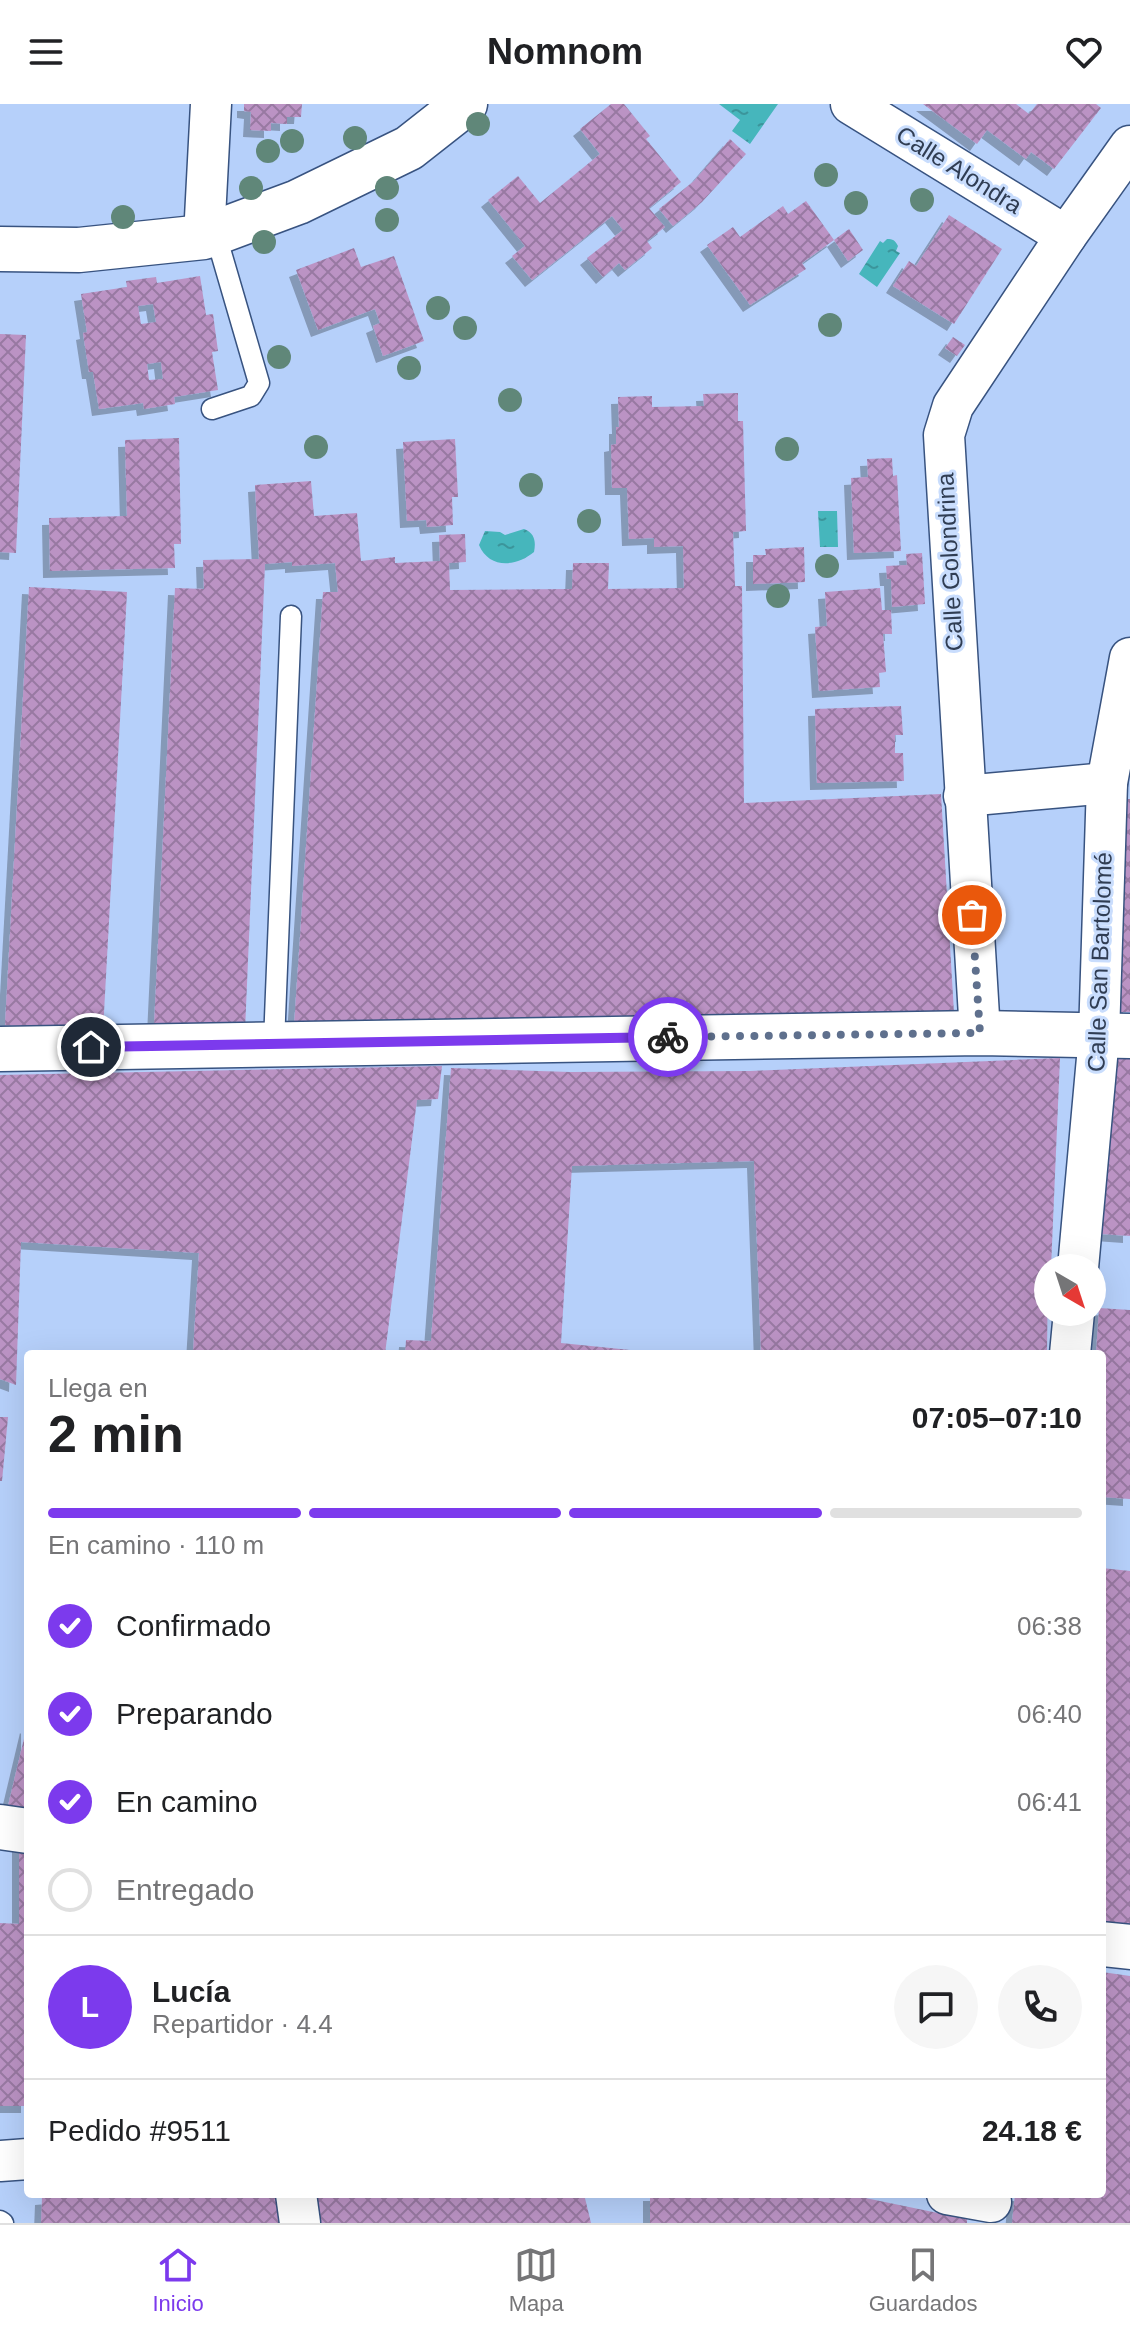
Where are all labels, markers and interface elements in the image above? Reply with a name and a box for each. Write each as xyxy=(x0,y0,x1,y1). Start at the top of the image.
icon: menu xyxy=(24,30,68,74)
icon: heart xyxy=(1062,30,1106,74)
text: Nomnom xyxy=(487,31,643,72)
street label: Calle Alondra xyxy=(892,120,1028,219)
street label: Calle Golondrina xyxy=(931,471,968,652)
street label: Calle San Bartolomé xyxy=(1082,852,1117,1072)
pin xyxy=(938,881,1006,949)
icon: bag xyxy=(950,893,994,937)
courier xyxy=(628,997,708,1077)
pin xyxy=(57,1013,125,1081)
icon: bike xyxy=(646,1015,690,1059)
icon: home xyxy=(69,1025,113,1069)
north arrow xyxy=(1034,1254,1106,1326)
map controls xyxy=(1034,1254,1106,1326)
text: Llega en xyxy=(48,1373,148,1403)
text: 07:05–07:10 xyxy=(912,1401,1082,1434)
text: 2 min xyxy=(48,1405,184,1463)
text: En camino · 110 m xyxy=(48,1530,264,1560)
icon: check xyxy=(48,1604,92,1648)
text: Confirmado xyxy=(116,1609,271,1642)
text: 06:38 xyxy=(1017,1611,1082,1641)
icon: check xyxy=(48,1692,92,1736)
text: Preparando xyxy=(116,1697,273,1730)
text: 06:40 xyxy=(1017,1699,1082,1729)
icon: check xyxy=(48,1780,92,1824)
text: En camino xyxy=(116,1785,258,1818)
text: 06:41 xyxy=(1017,1787,1082,1817)
text: Entregado xyxy=(116,1873,254,1906)
button: chat xyxy=(894,1965,978,2049)
button: phone xyxy=(998,1965,1082,2049)
text: Lucía xyxy=(152,1975,230,2008)
text: L xyxy=(81,1990,99,2023)
text: Repartidor · 4.4 xyxy=(152,2009,333,2039)
text: Pedido #9511 xyxy=(48,2114,231,2147)
text: 24.18 € xyxy=(982,2114,1082,2147)
tab: Inicio xyxy=(152,2243,204,2317)
tab: Mapa xyxy=(509,2243,564,2317)
tab: Guardados xyxy=(869,2243,978,2317)

